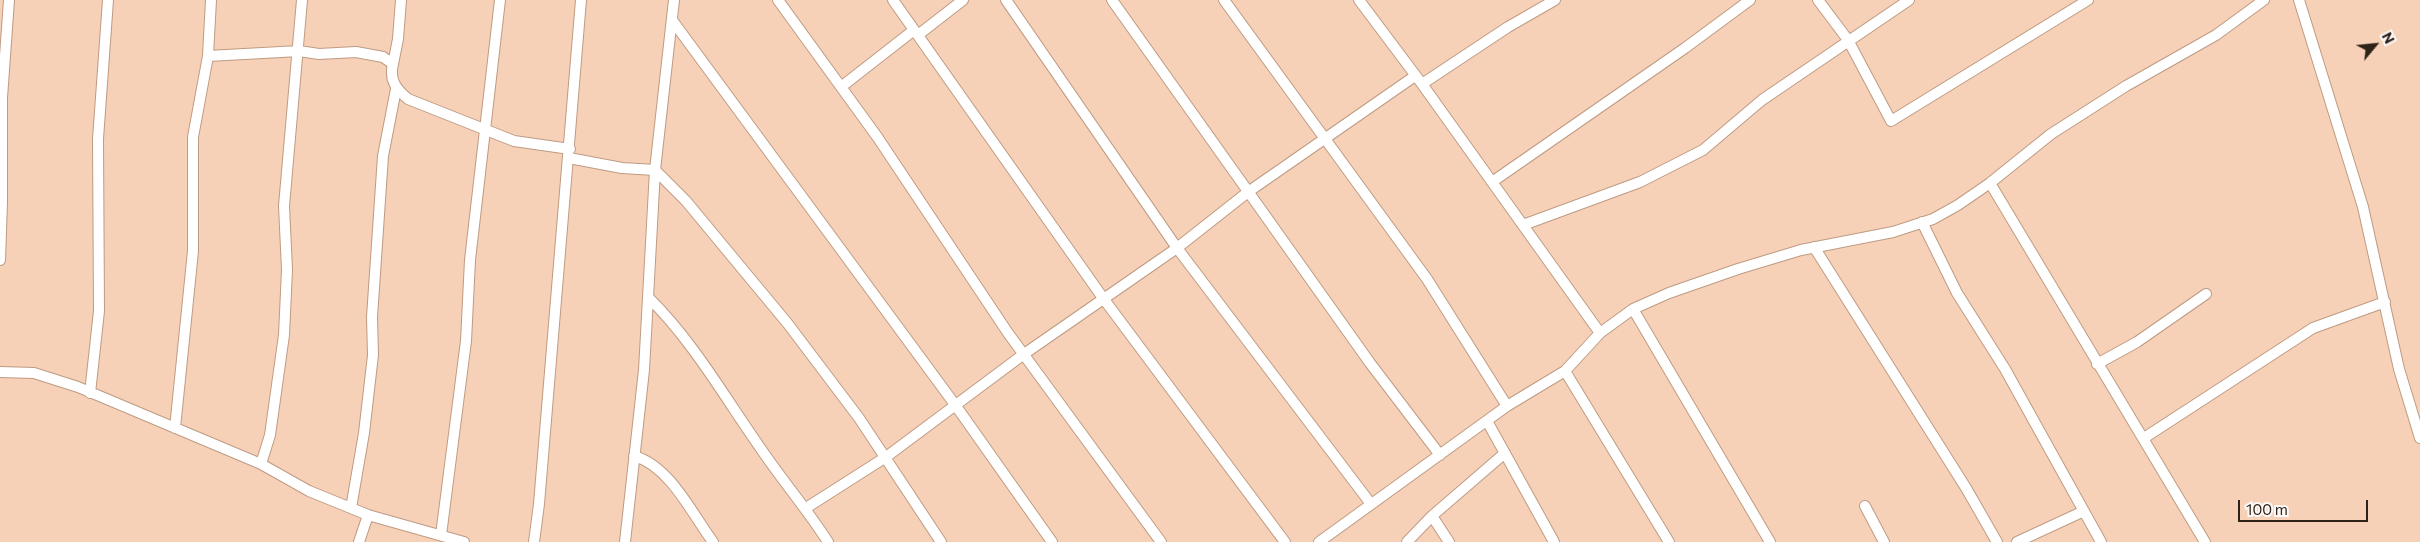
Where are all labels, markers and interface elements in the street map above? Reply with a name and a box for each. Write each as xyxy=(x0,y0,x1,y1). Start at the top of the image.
north arrow xyxy=(2350,20,2400,70)
text: N xyxy=(2379,29,2399,46)
scale bar xyxy=(2240,490,2370,522)
text: 100 m xyxy=(2246,500,2288,518)

